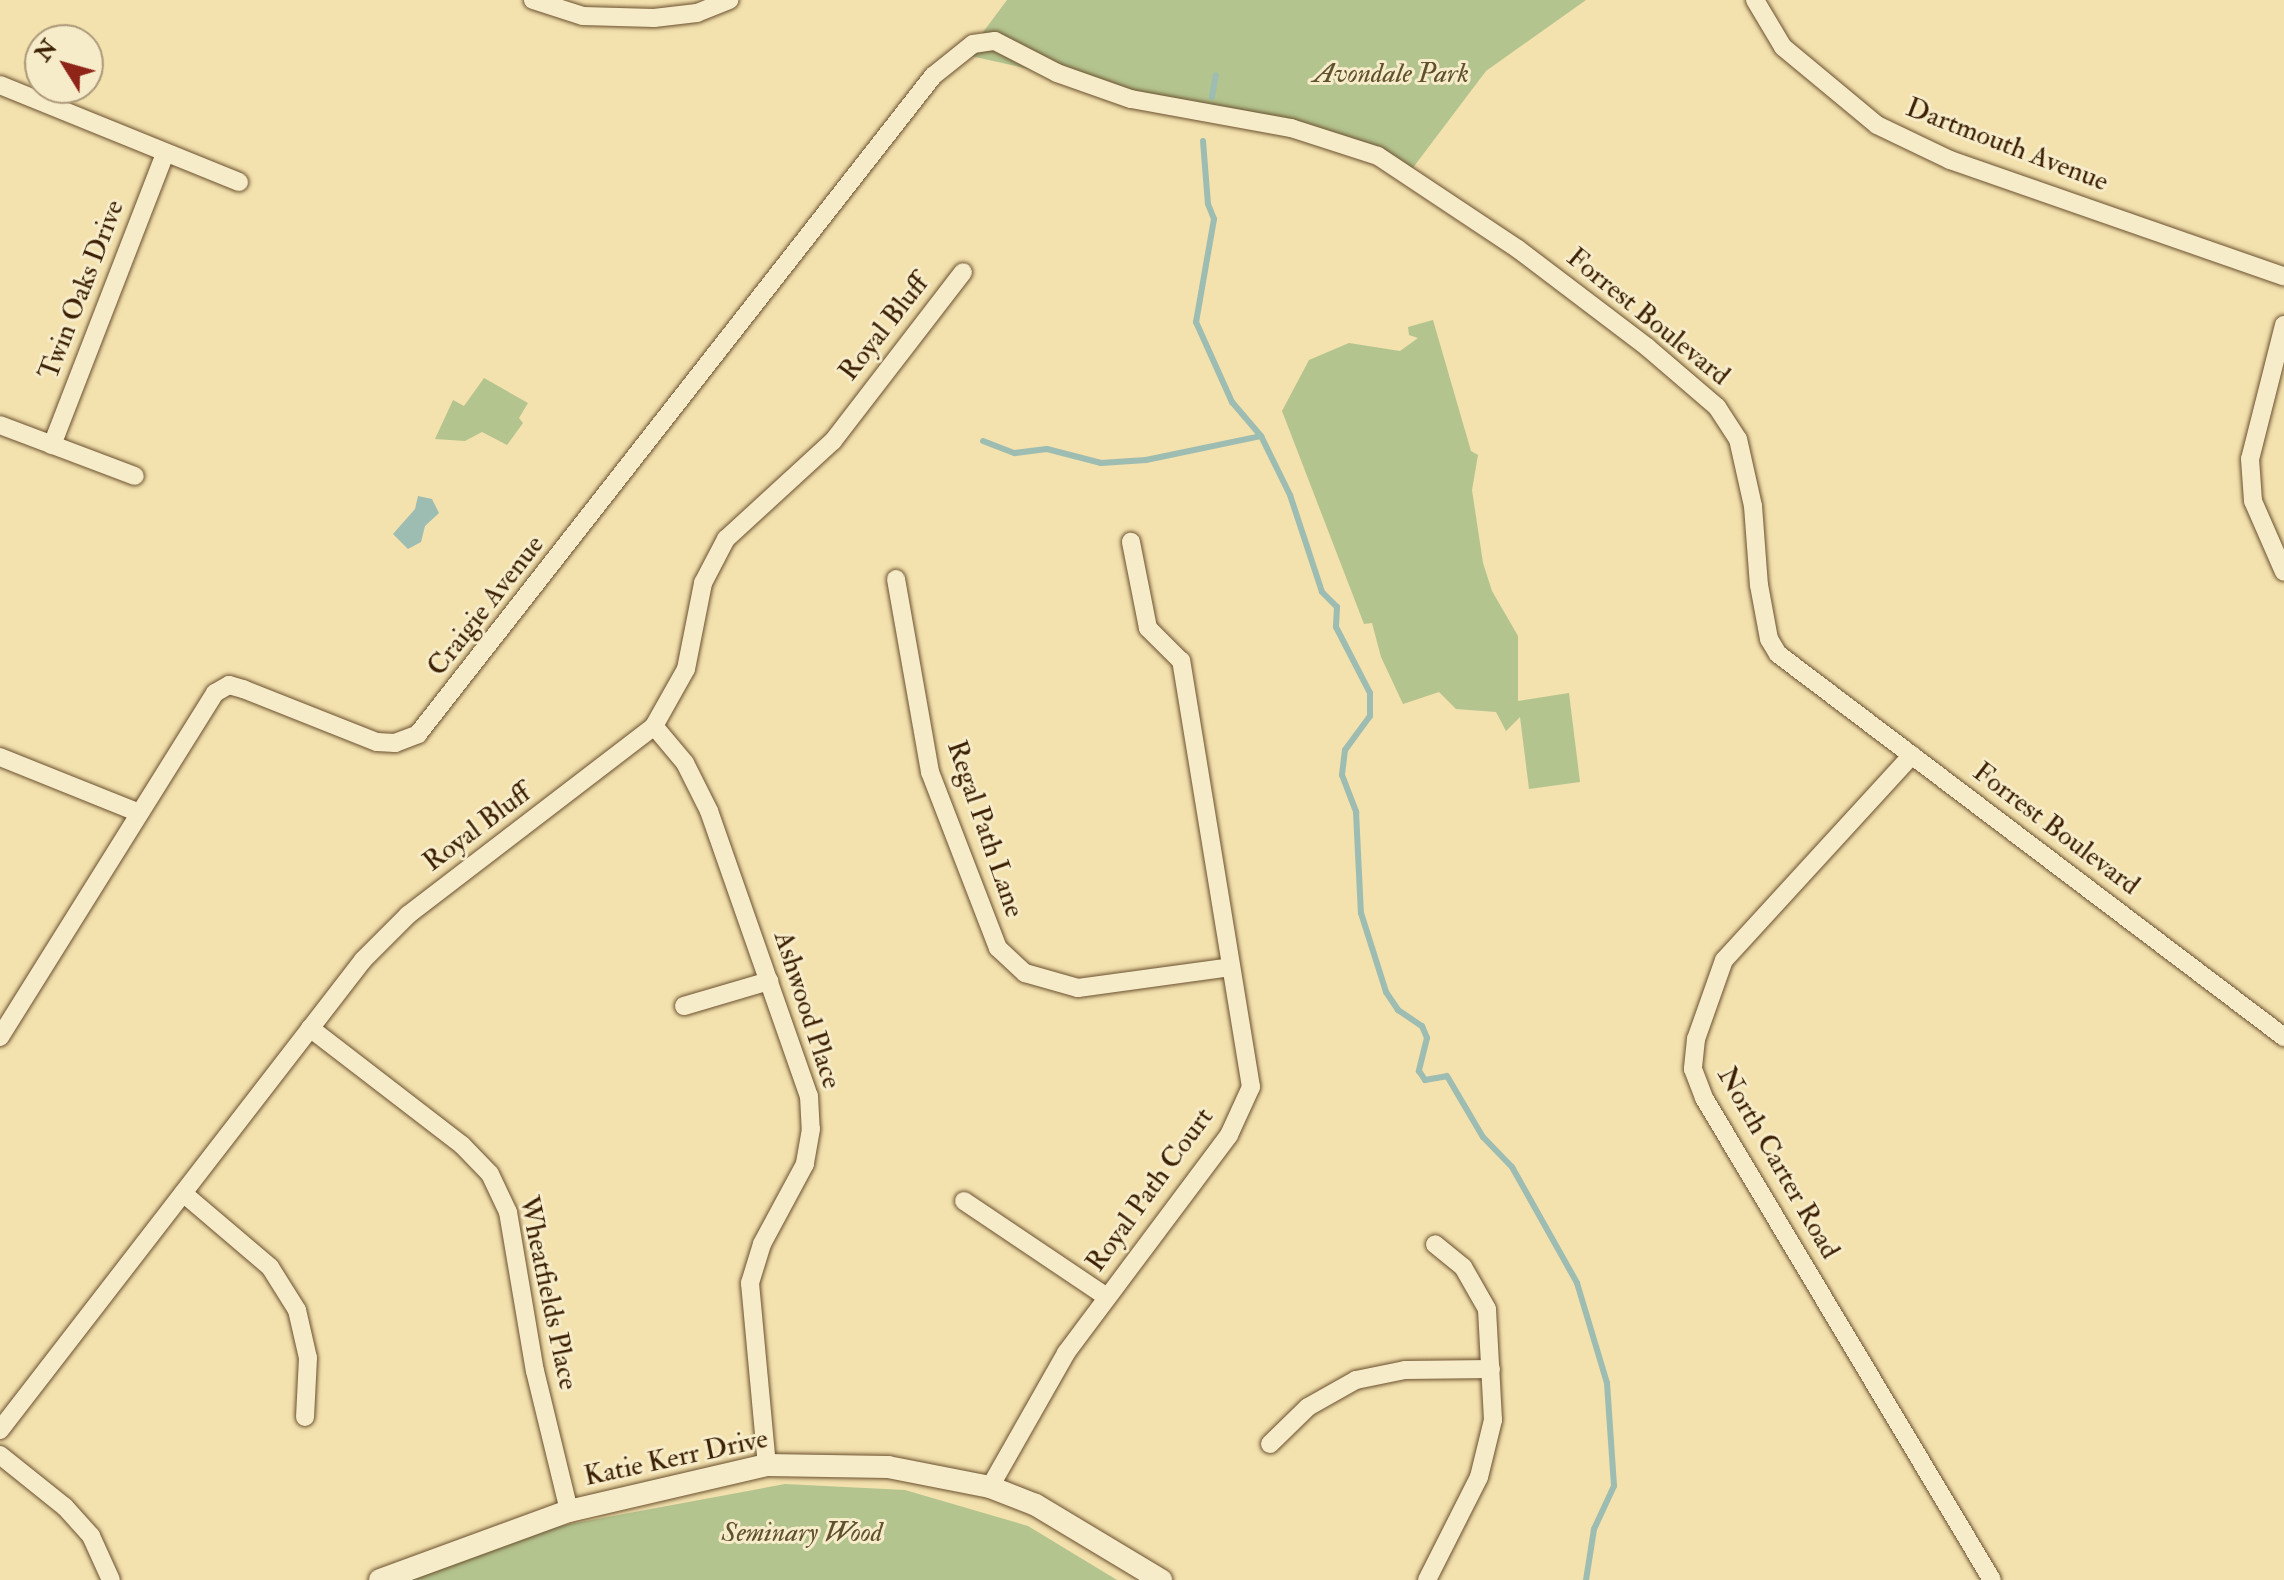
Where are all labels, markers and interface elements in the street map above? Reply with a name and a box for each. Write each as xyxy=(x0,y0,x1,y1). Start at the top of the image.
north arrow xyxy=(24,24,104,104)
text: N xyxy=(29,34,64,67)
park label: Avondale Park xyxy=(1313,57,1469,91)
street label: Dartmouth Avenue xyxy=(1901,91,2113,199)
street label: Twin Oaks Drive xyxy=(32,195,132,385)
street label: Forrest Boulevard xyxy=(1560,241,1736,393)
street label: Royal Bluff xyxy=(832,268,936,388)
street label: Craigie Avenue xyxy=(421,529,551,683)
street label: Regal Path Lane xyxy=(939,736,1031,922)
street label: Forrest Boulevard xyxy=(1966,755,2146,903)
street label: Royal Bluff xyxy=(417,777,537,879)
street label: Ashwood Place xyxy=(766,927,848,1093)
street label: North Carter Road xyxy=(1709,1061,1847,1265)
street label: Royal Path Court xyxy=(1079,1101,1221,1279)
street label: Wheatfields Place xyxy=(511,1193,585,1393)
street label: Katie Kerr Drive xyxy=(581,1422,771,1494)
park label: Seminary Wood xyxy=(722,1516,882,1550)

